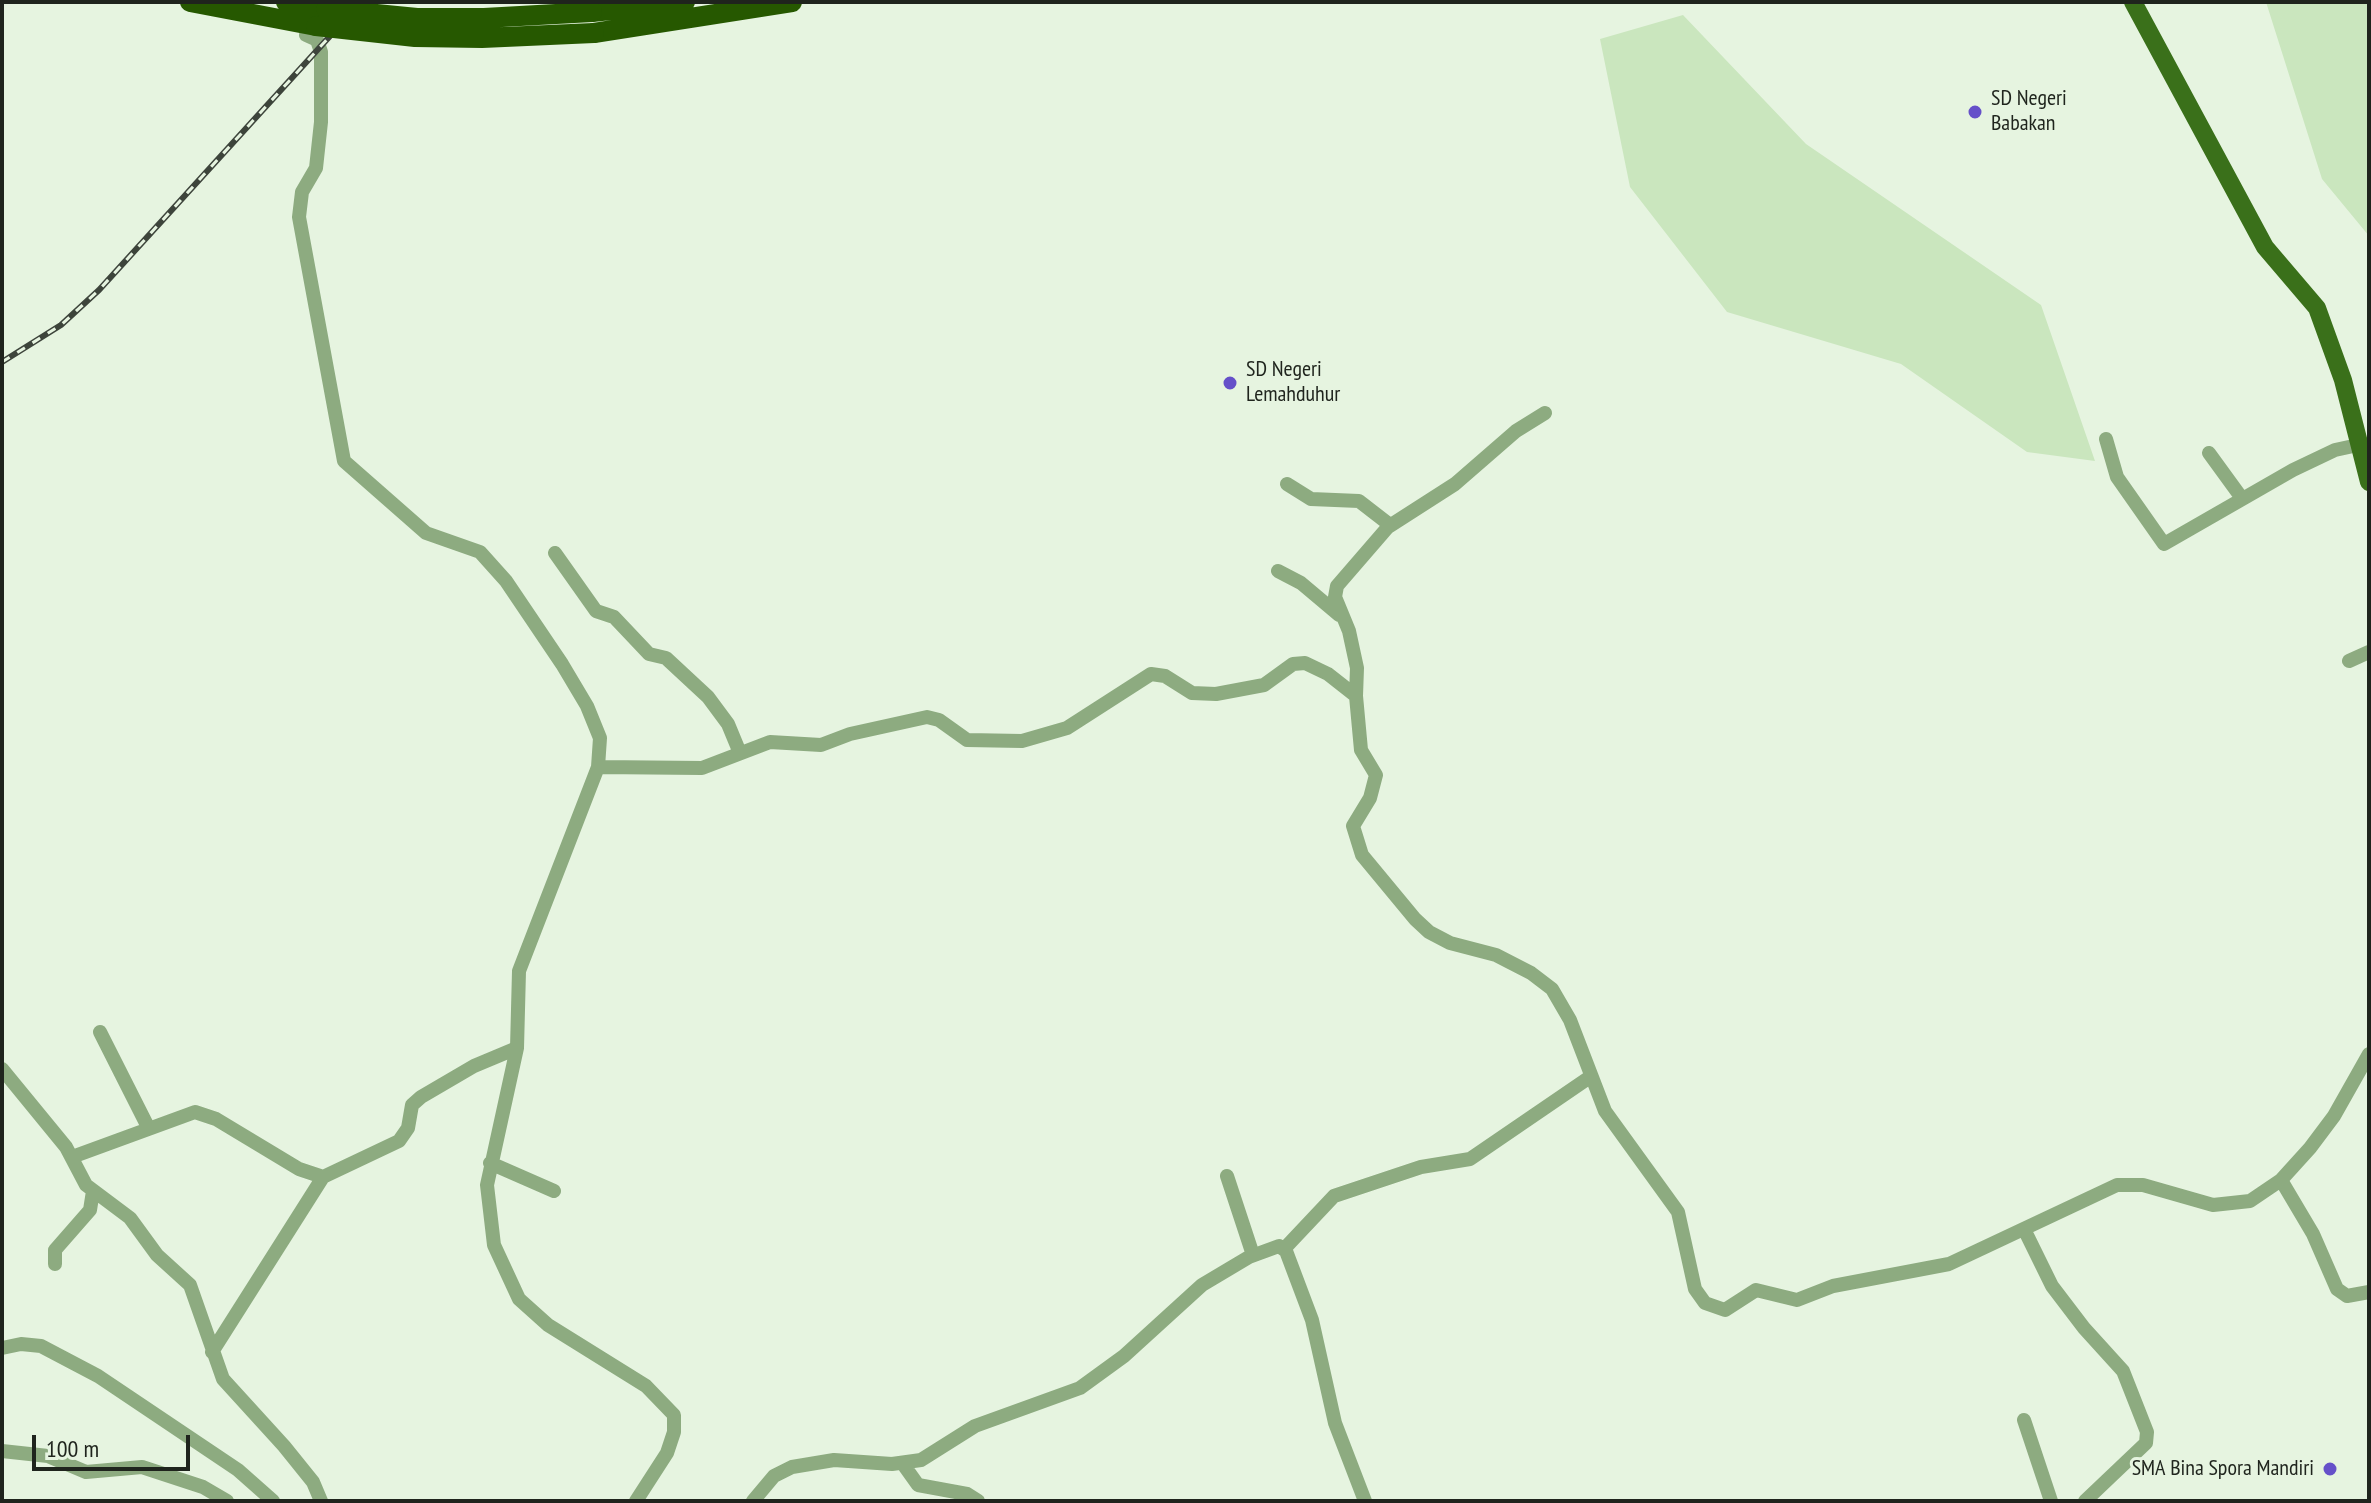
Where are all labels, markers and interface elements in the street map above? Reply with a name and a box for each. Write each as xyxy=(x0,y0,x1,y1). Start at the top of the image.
place label: SD Negeri Babakan xyxy=(1991,86,2067,138)
marker: SD Negeri Babakan xyxy=(1966,103,1984,121)
place label: SD Negeri Lemahduhur xyxy=(1246,357,1340,408)
marker: SD Negeri Lemahduhur xyxy=(1221,374,1239,392)
scale bar xyxy=(36,1419,194,1469)
text: 100 m xyxy=(46,1433,99,1464)
place label: SMA Bina Spora Mandiri xyxy=(2132,1456,2314,1482)
marker: SMA Bina Spora Mandiri xyxy=(2321,1460,2339,1478)

